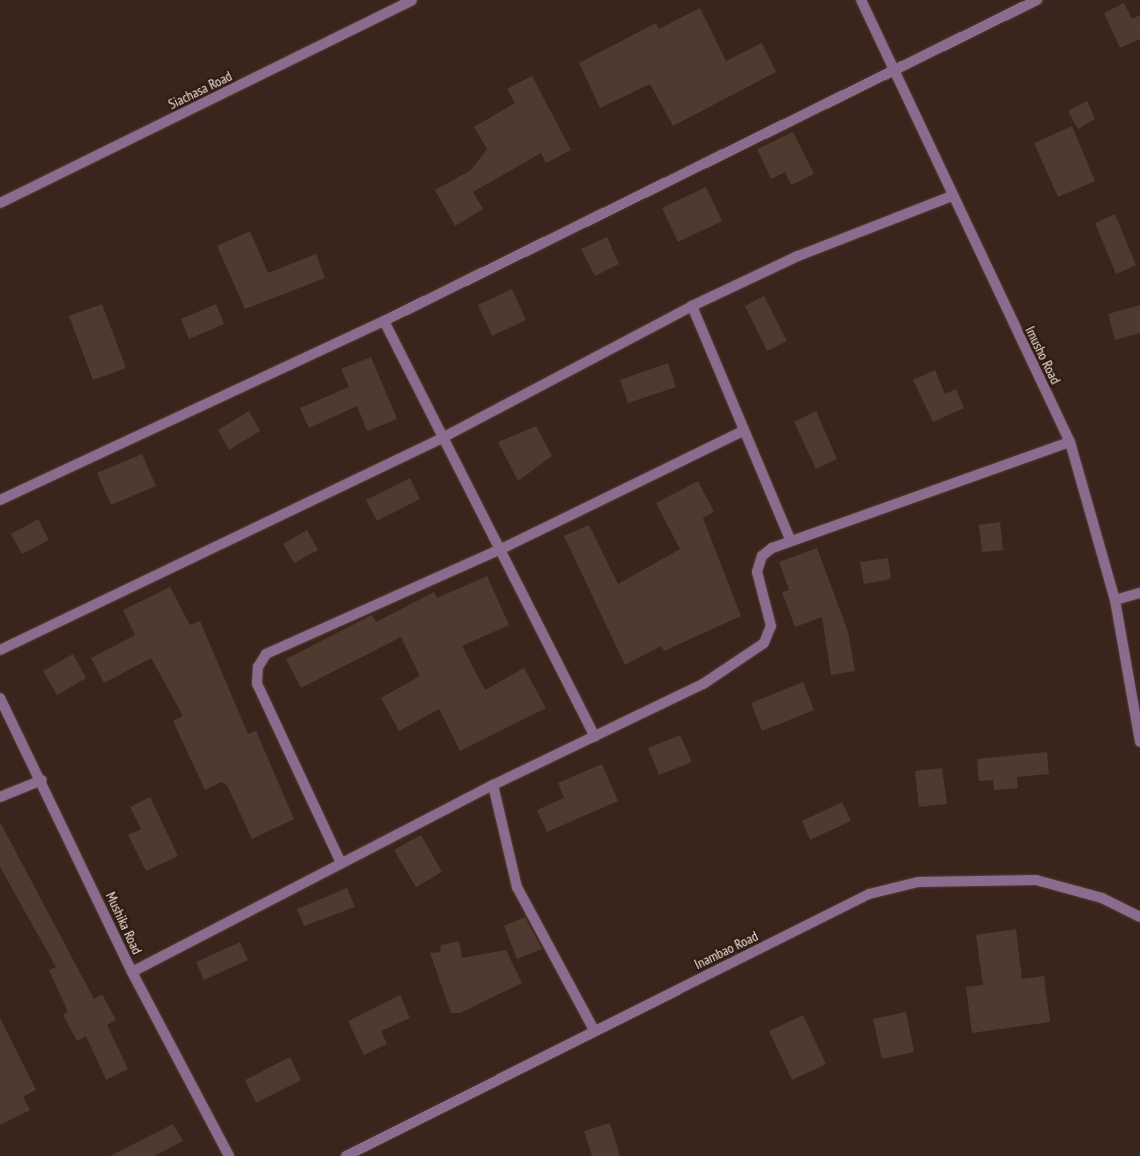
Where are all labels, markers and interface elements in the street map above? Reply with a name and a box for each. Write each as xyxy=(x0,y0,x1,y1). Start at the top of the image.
street label: Siachasa Road xyxy=(166,67,234,113)
street label: Imusho Road xyxy=(1022,323,1064,387)
street label: Mushika Road xyxy=(102,889,146,957)
street label: Inambao Road xyxy=(691,927,761,973)

